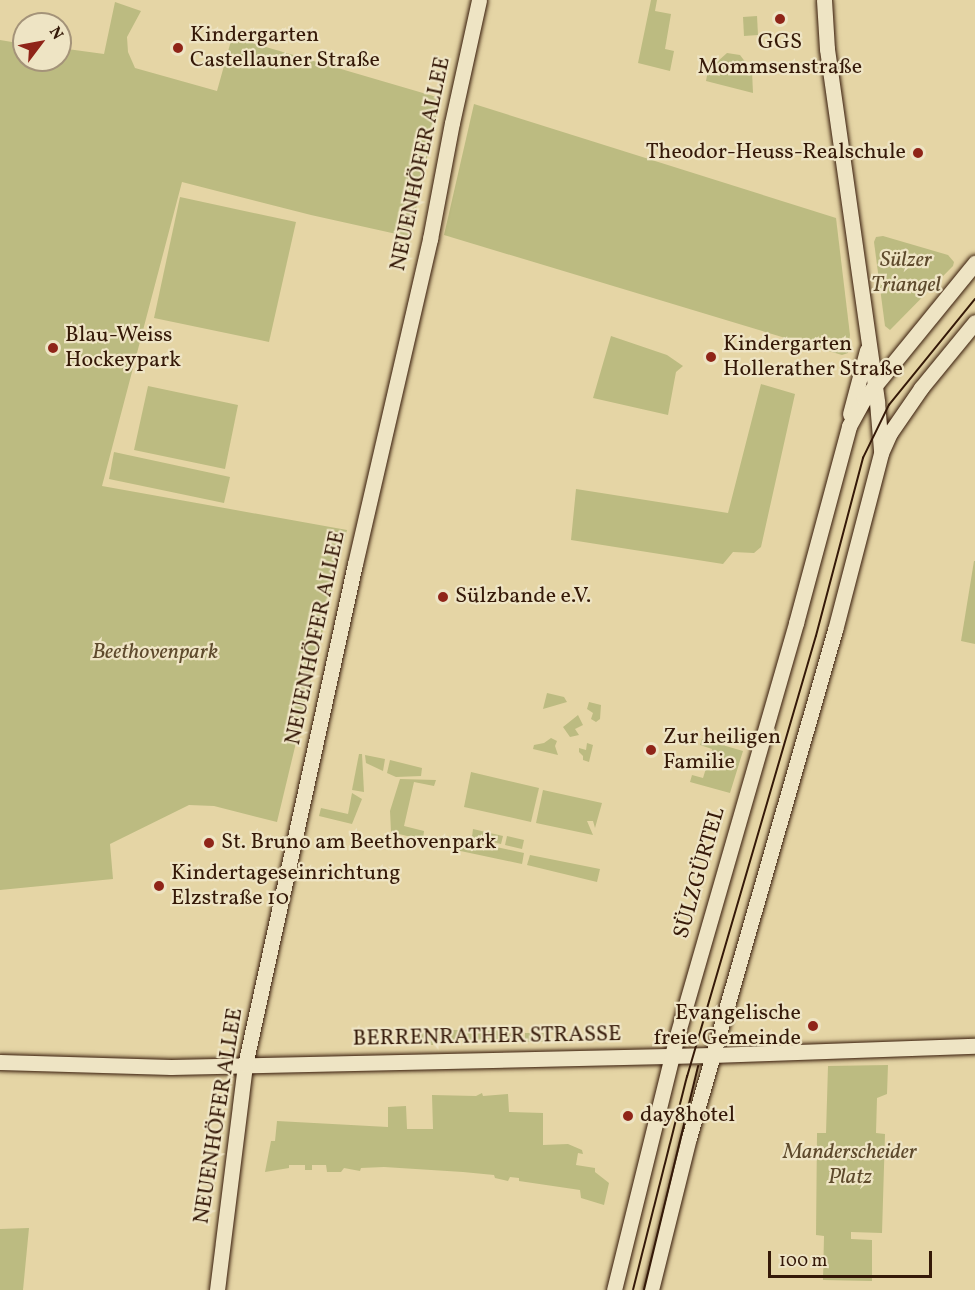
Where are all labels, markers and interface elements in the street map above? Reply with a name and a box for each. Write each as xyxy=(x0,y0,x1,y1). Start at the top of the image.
north arrow xyxy=(12,12,72,72)
marker: GGS Mommsenstraße xyxy=(773,12,787,26)
place label: Kindergarten Castellauner Straße xyxy=(190,22,380,74)
text: N xyxy=(43,23,68,44)
place label: GGS Mommsenstraße xyxy=(698,29,862,80)
marker: Kindergarten Castellauner Straße xyxy=(171,41,185,55)
street label: NEUENHÖFER ALLEE xyxy=(385,55,457,273)
place label: Theodor-Heuss-Realschule xyxy=(646,140,906,166)
marker: Theodor-Heuss-Realschule xyxy=(911,146,925,160)
park label: Sülzer Triangel xyxy=(871,247,941,298)
place label: Blau-Weiss Hockeypark xyxy=(65,322,181,374)
place label: Kindergarten Hollerather Straße xyxy=(723,331,903,382)
marker: Blau-Weiss Hockeypark xyxy=(46,341,60,355)
marker: Kindergarten Hollerather Straße xyxy=(704,350,718,364)
street label: NEUENHÖFER ALLEE xyxy=(280,529,352,747)
place label: Sülzbande e.V. xyxy=(455,584,591,610)
marker: Sülzbande e.V. xyxy=(436,590,450,604)
park label: Beethovenpark xyxy=(92,640,218,666)
place label: Zur heiligen Familie xyxy=(663,724,781,776)
marker: Zur heiligen Familie xyxy=(644,743,658,757)
street label: SÜLZGÜRTEL xyxy=(669,804,731,942)
place label: St. Bruno am Beethovenpark xyxy=(221,830,496,856)
marker: St. Bruno am Beethovenpark xyxy=(202,836,216,850)
place label: Kindertageseinrichtung Elzstraße 10 xyxy=(171,860,400,912)
marker: Kindertageseinrichtung Elzstraße 10 xyxy=(152,879,166,893)
place label: Evangelische freie Gemeinde xyxy=(653,1000,801,1052)
street label: NEUENHÖFER ALLEE xyxy=(189,1006,249,1226)
marker: Evangelische freie Gemeinde xyxy=(806,1019,820,1033)
street label: BERRENRATHER STRASSE xyxy=(352,1021,622,1053)
place label: day8hotel xyxy=(640,1103,735,1129)
marker: day8hotel xyxy=(621,1109,635,1123)
park label: Manderscheider Platz xyxy=(783,1139,917,1190)
scale bar xyxy=(771,1239,934,1277)
text: 100 m xyxy=(779,1249,828,1274)

